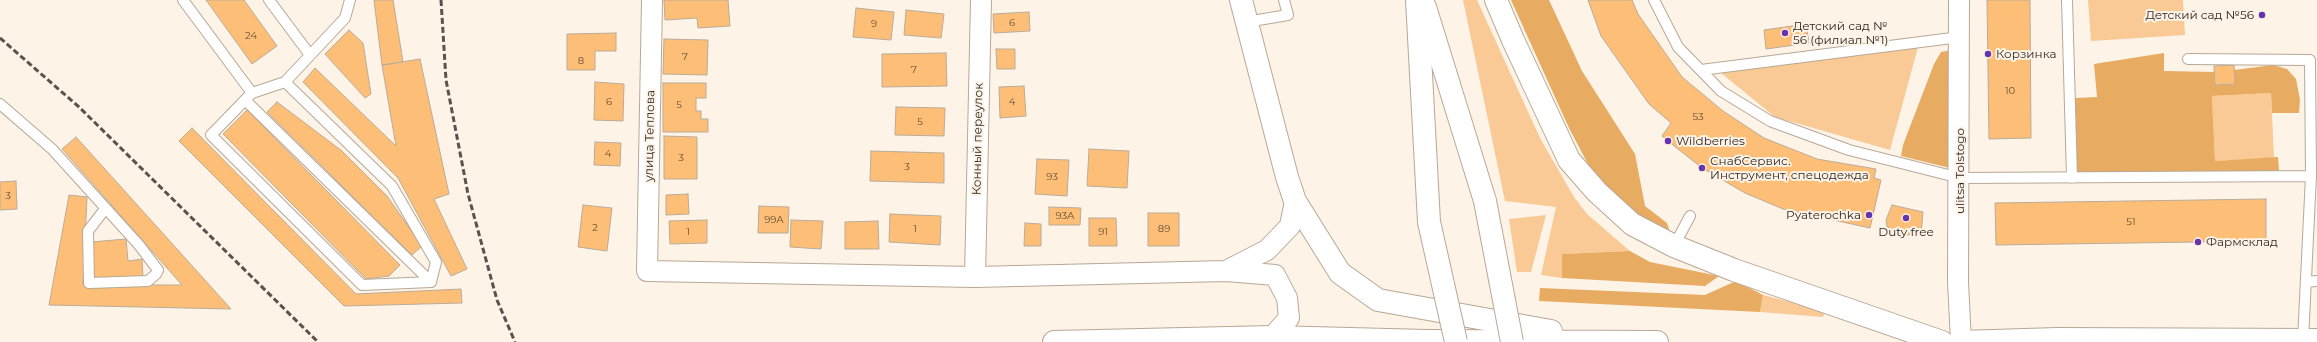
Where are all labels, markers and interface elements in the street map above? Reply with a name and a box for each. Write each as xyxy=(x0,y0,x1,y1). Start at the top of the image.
place label: Детский сад №56 xyxy=(2146,8,2254,22)
marker: Детский сад №56 xyxy=(2257,10,2267,20)
house number: 6 xyxy=(1009,17,1015,29)
house number: 9 xyxy=(871,18,877,30)
place label: Детский сад № 56 (филиал №1) xyxy=(1793,19,1888,47)
marker: Детский сад № 56 (филиал №1) xyxy=(1780,28,1790,38)
house number: 24 xyxy=(245,30,257,42)
place label: Корзинка xyxy=(1996,47,2057,61)
marker: Корзинка xyxy=(1983,49,1993,59)
house number: 7 xyxy=(682,51,688,63)
house number: 8 xyxy=(578,55,584,67)
house number: 7 xyxy=(911,64,917,76)
street label: Конный переулок xyxy=(970,83,986,195)
house number: 10 xyxy=(2005,85,2015,97)
street label: улица Теплова xyxy=(642,90,658,182)
house number: 6 xyxy=(606,96,612,108)
house number: 4 xyxy=(1009,96,1015,108)
house number: 5 xyxy=(676,99,682,111)
house number: 53 xyxy=(1692,111,1704,123)
house number: 5 xyxy=(917,116,923,128)
street label: ulitsa Tolstogo xyxy=(1953,128,1967,214)
place label: Wildberries xyxy=(1676,134,1745,148)
marker: Wildberries xyxy=(1663,136,1673,146)
house number: 4 xyxy=(605,148,611,160)
house number: 3 xyxy=(678,152,684,164)
place label: СнабСервис. Инструмент, спецодежда xyxy=(1710,154,1869,182)
house number: 3 xyxy=(904,161,910,173)
marker: СнабСервис. Инструмент, спецодежда xyxy=(1697,163,1707,173)
house number: 93 xyxy=(1046,171,1058,183)
house number: 3 xyxy=(5,190,11,202)
place label: Pyaterochka xyxy=(1786,208,1861,222)
house number: 93А xyxy=(1055,210,1075,222)
marker: Pyaterochka xyxy=(1864,210,1874,220)
marker: Duty free xyxy=(1901,213,1911,223)
house number: 99А xyxy=(764,214,784,226)
house number: 51 xyxy=(2126,216,2136,228)
house number: 2 xyxy=(592,222,598,234)
house number: 1 xyxy=(913,223,917,235)
house number: 89 xyxy=(1158,223,1170,235)
place label: Duty free xyxy=(1878,225,1934,239)
house number: 1 xyxy=(686,226,690,238)
house number: 91 xyxy=(1098,226,1108,238)
place label: Фармсклад xyxy=(2206,235,2278,249)
marker: Фармсклад xyxy=(2193,237,2203,247)

